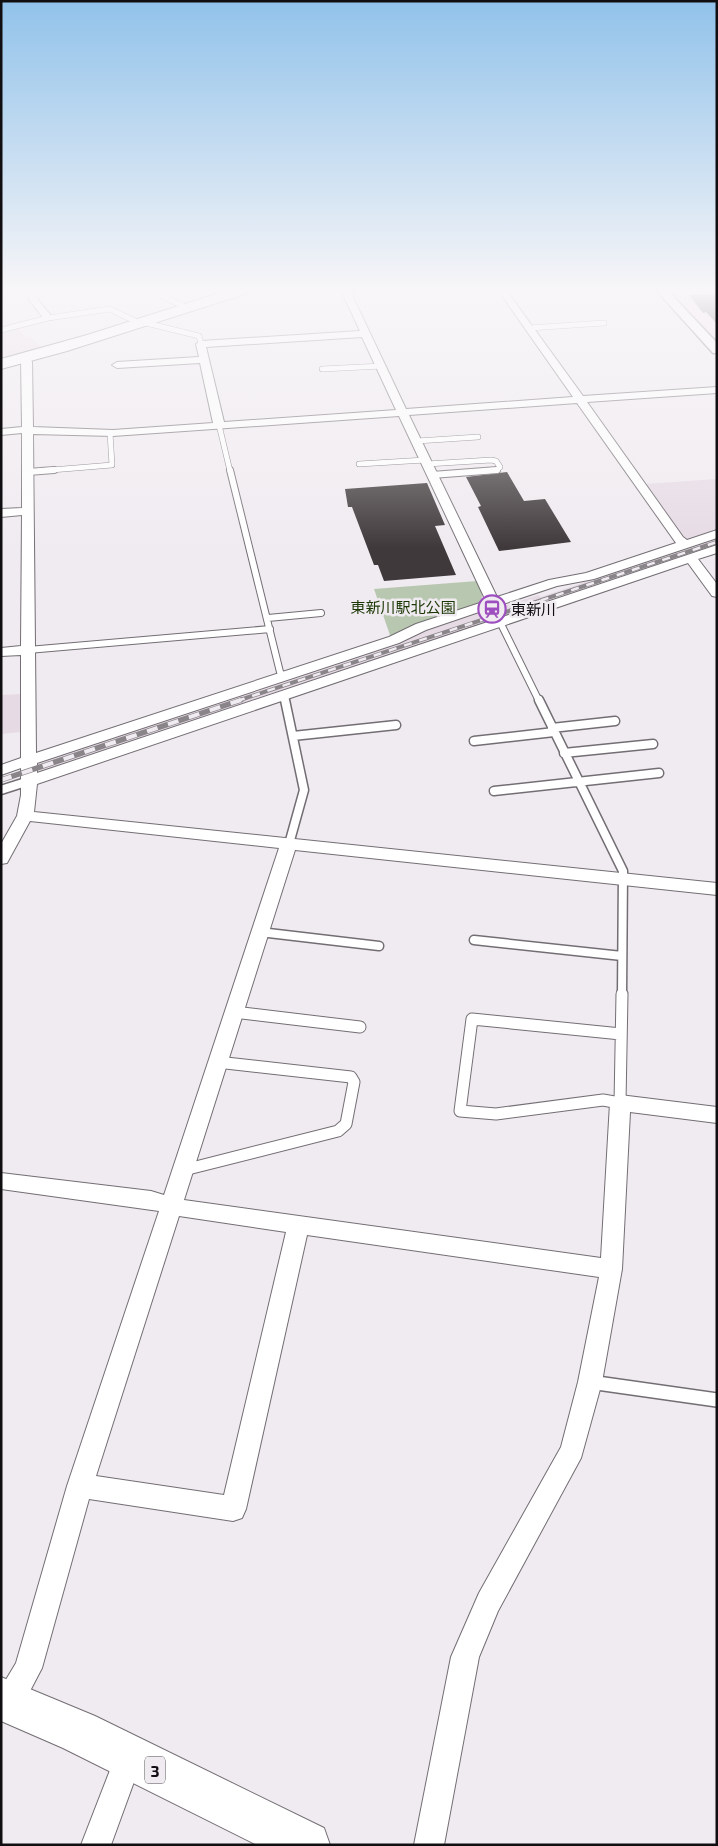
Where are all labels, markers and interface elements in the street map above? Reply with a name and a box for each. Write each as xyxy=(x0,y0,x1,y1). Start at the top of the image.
station icon: 東新川 xyxy=(477,594,507,624)
park label: 東新川駅北公園 xyxy=(350,598,456,616)
place label: 東新川 xyxy=(511,600,556,618)
road number: 3 xyxy=(145,1756,165,1784)

